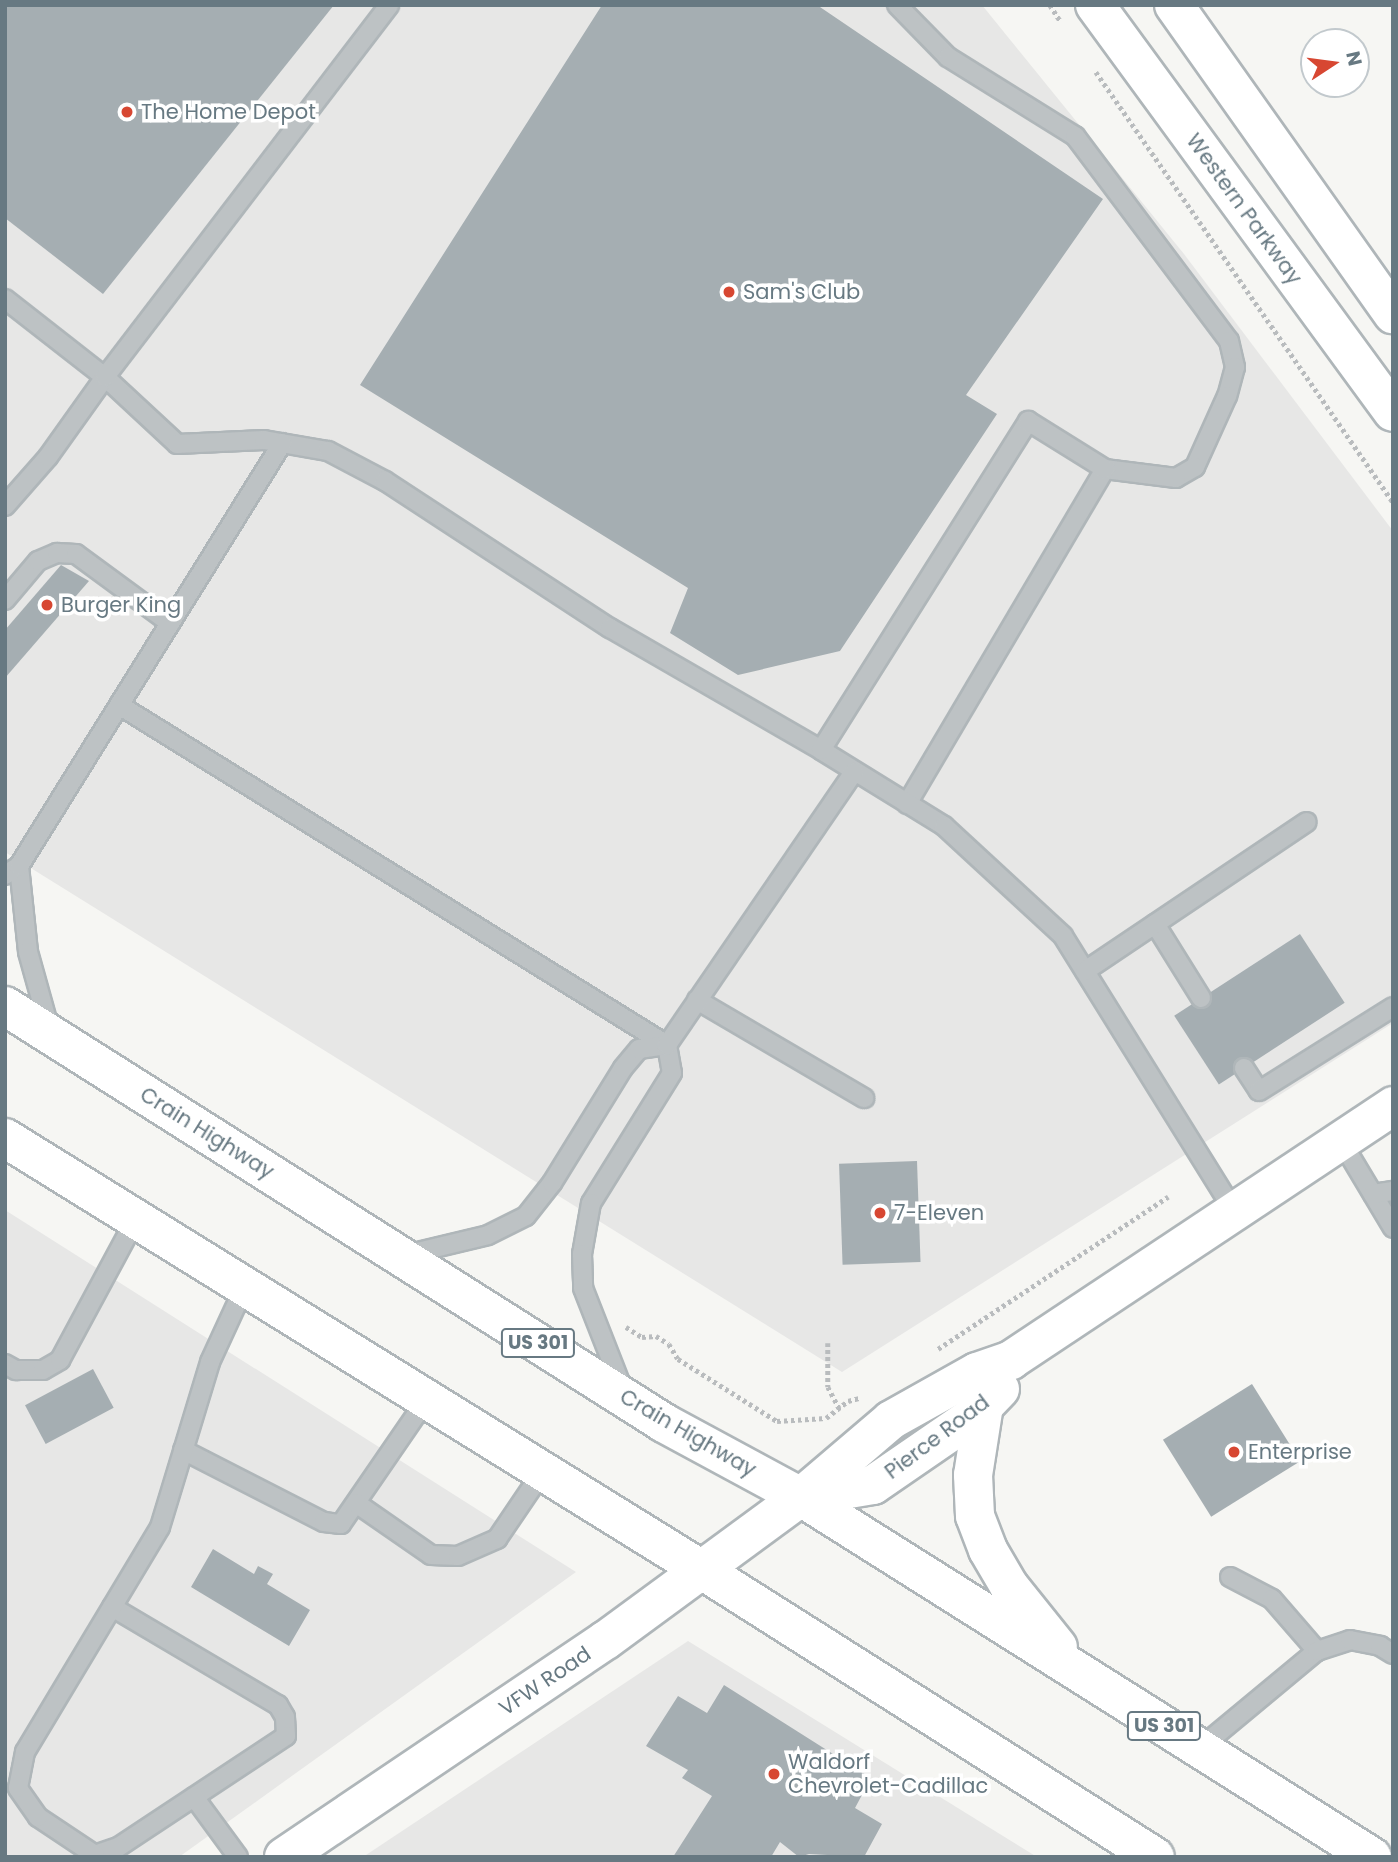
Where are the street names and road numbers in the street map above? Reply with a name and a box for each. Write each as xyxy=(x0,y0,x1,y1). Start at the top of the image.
street label: Western Parkway xyxy=(1181,129,1307,289)
street label: Crain Highway xyxy=(135,1082,279,1184)
road number: US 301 xyxy=(500,1328,576,1358)
street label: Crain Highway xyxy=(615,1384,761,1482)
street label: Pierce Road xyxy=(880,1390,994,1484)
street label: VFW Road xyxy=(494,1641,596,1721)
road number: US 301 xyxy=(1126,1710,1202,1742)

